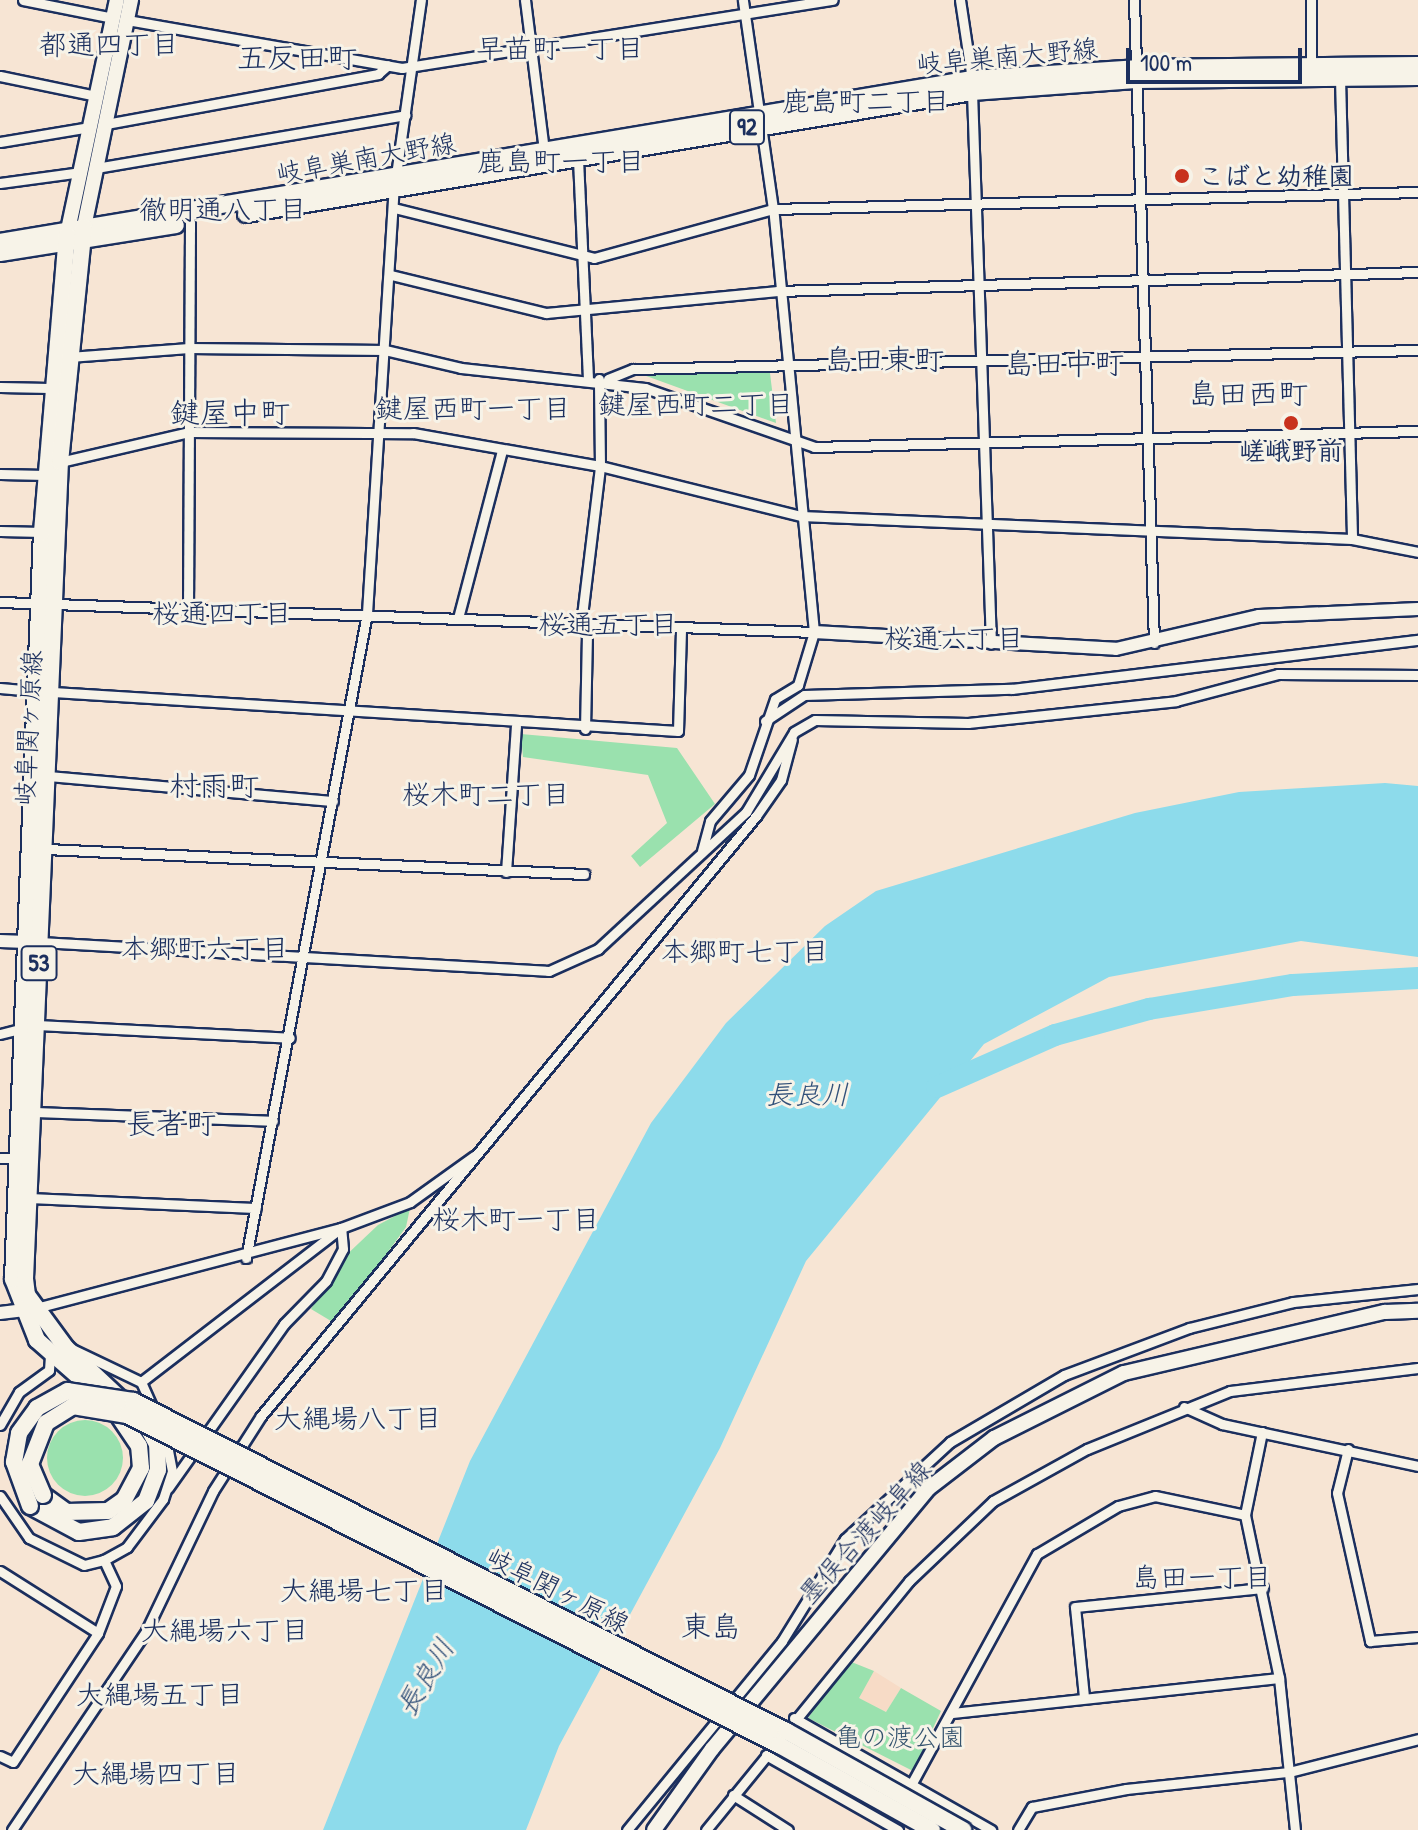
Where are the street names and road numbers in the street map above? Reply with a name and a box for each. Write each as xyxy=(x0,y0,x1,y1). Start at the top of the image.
street label: 岐阜巣南大野線 xyxy=(915,33,1099,79)
road number: 92 xyxy=(727,107,767,147)
street label: 岐阜巣南大野線 xyxy=(274,127,458,189)
street label: 岐阜関ヶ原線 xyxy=(8,649,48,807)
road number: 53 xyxy=(19,943,59,983)
street label: 墨俣合渡岐阜線 xyxy=(793,1454,937,1610)
street label: 岐阜関ヶ原線 xyxy=(481,1541,635,1639)

